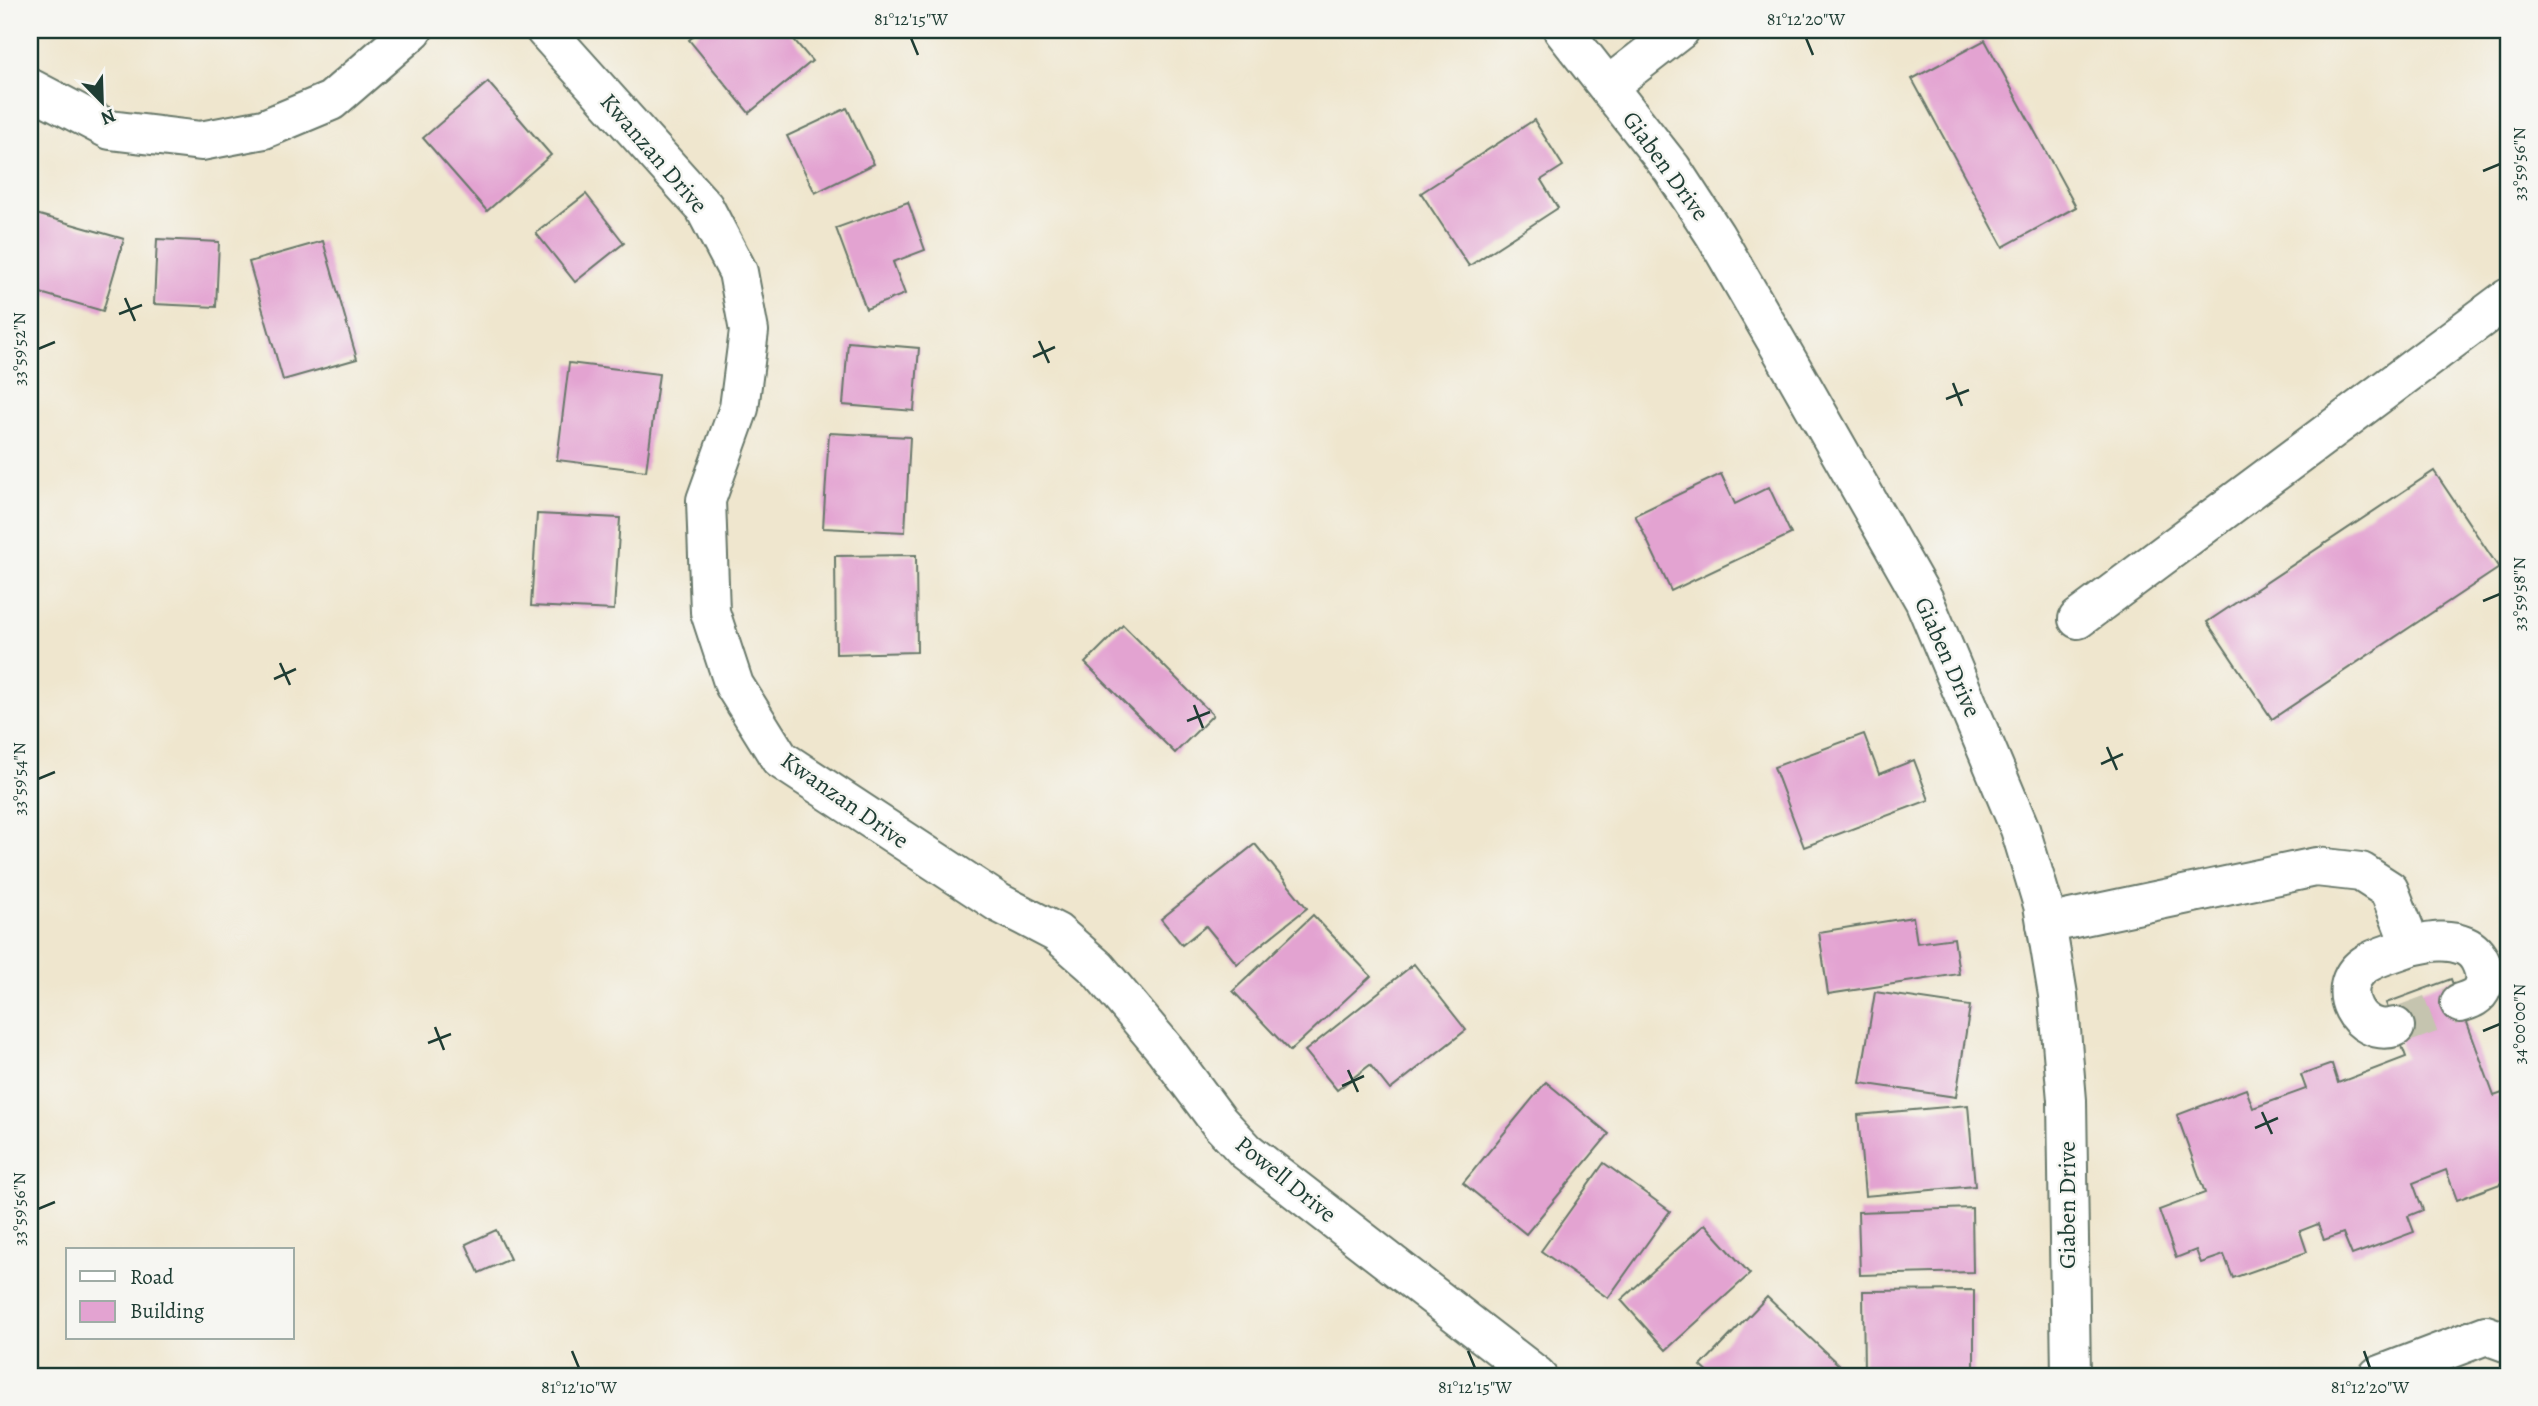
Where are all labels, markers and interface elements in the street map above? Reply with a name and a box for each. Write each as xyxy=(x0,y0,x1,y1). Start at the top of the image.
text: 81°12'15"W xyxy=(874,7,948,31)
text: 81°12'20"W xyxy=(1767,7,1845,31)
north arrow xyxy=(66,66,136,136)
street label: Kwanzan Drive xyxy=(593,86,715,220)
text: N xyxy=(97,102,120,131)
street label: Giaben Drive xyxy=(1615,105,1717,227)
text: 33°59'56"N xyxy=(2507,127,2531,201)
text: 33°59'52"N xyxy=(7,312,31,386)
text: 33°59'58"N xyxy=(2507,557,2531,631)
street label: Giaben Drive xyxy=(1907,592,1989,722)
text: 33°59'54"N xyxy=(7,742,31,816)
street label: Kwanzan Drive xyxy=(775,744,915,856)
text: 34°00'00"N xyxy=(2507,983,2531,1064)
street label: Powell Drive xyxy=(1229,1128,1343,1230)
street label: Giaben Drive xyxy=(2051,1141,2083,1269)
text: 33°59'56"N xyxy=(7,1172,31,1246)
legend xyxy=(66,1248,294,1340)
text: Road xyxy=(130,1263,174,1291)
text: Building xyxy=(130,1297,205,1325)
text: 81°12'10"W xyxy=(541,1375,617,1399)
text: 81°12'15"W xyxy=(1438,1375,1512,1399)
text: 81°12'20"W xyxy=(2331,1375,2409,1399)

